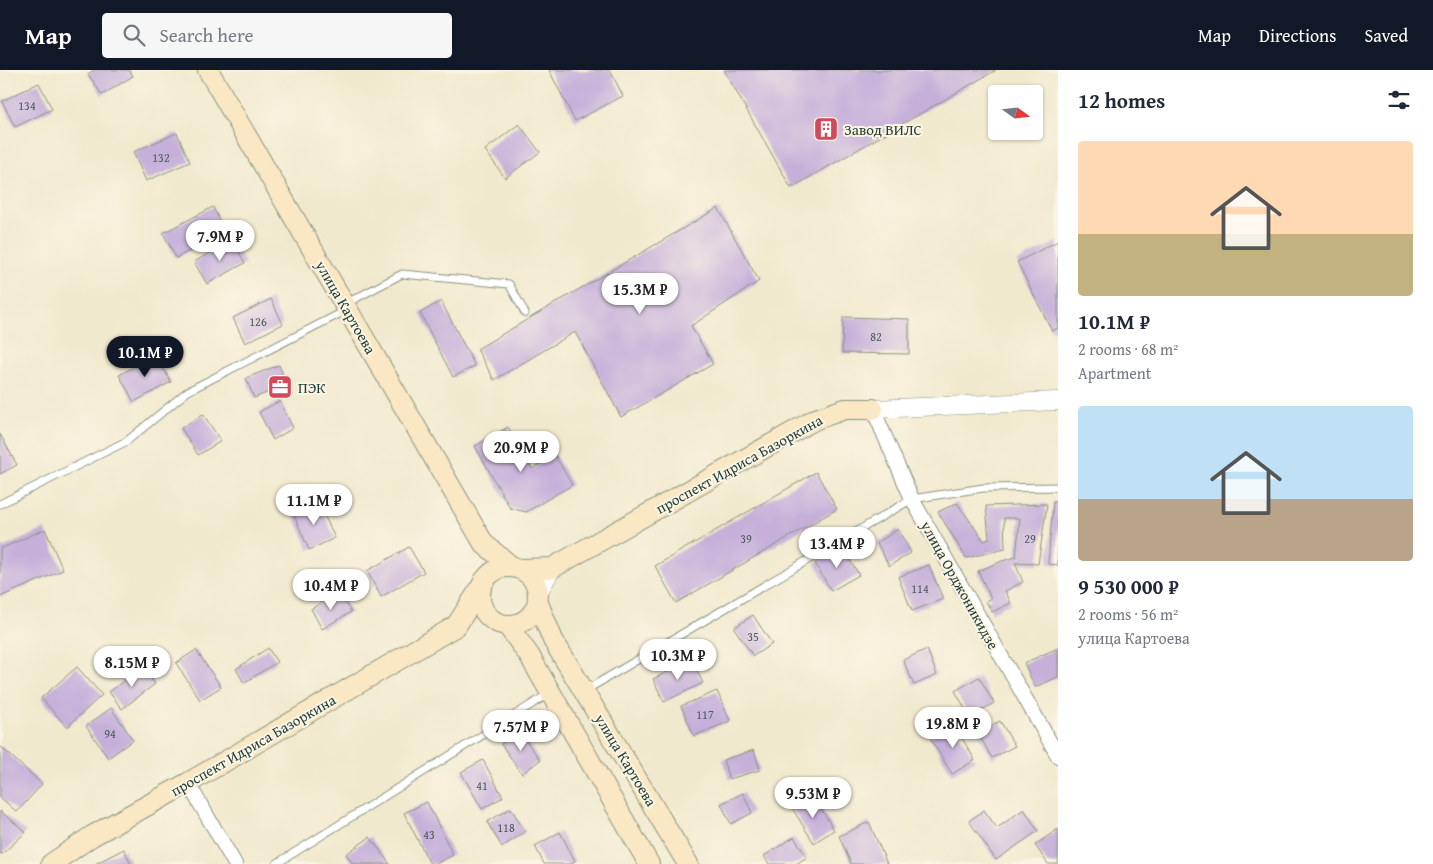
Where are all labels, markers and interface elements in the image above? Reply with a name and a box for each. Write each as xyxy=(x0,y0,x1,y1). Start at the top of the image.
search box xyxy=(102,13,452,58)
text: Map xyxy=(25,18,72,53)
icon: search xyxy=(120,21,148,49)
text: Search here xyxy=(160,21,253,49)
text: Map xyxy=(1198,22,1231,49)
text: Directions xyxy=(1259,22,1336,49)
text: Saved xyxy=(1364,22,1408,49)
north arrow xyxy=(988,85,1042,140)
map controls xyxy=(988,85,1043,140)
text: 12 homes xyxy=(1078,85,1165,116)
icon: filters xyxy=(1385,86,1413,114)
house number: 134 xyxy=(18,97,36,114)
building icon: Завод ВИЛС xyxy=(813,116,839,142)
place label: Завод ВИЛС xyxy=(844,119,922,140)
house number: 132 xyxy=(152,149,170,166)
icon: home xyxy=(1201,173,1291,263)
pin: 7.9M ₽ xyxy=(179,220,261,262)
text: 7.9M ₽ xyxy=(197,224,243,248)
street label: улица Картоева xyxy=(310,256,382,358)
pin: 15.3M ₽ xyxy=(594,272,686,315)
text: 15.3M ₽ xyxy=(613,277,667,301)
text: 10.1M ₽ xyxy=(1078,306,1150,337)
house number: 126 xyxy=(249,313,267,330)
house number: 82 xyxy=(870,328,882,345)
pin: 10.1M ₽ xyxy=(99,336,191,378)
text: 2 rooms · 68 m² xyxy=(1078,337,1178,361)
text: 10.1M ₽ xyxy=(118,340,172,364)
text: Apartment xyxy=(1078,361,1151,385)
office icon: ПЭК xyxy=(267,374,293,400)
place label: ПЭК xyxy=(298,377,326,398)
street label: проспект Идриса Базоркина xyxy=(652,409,827,519)
pin: 20.9M ₽ xyxy=(475,430,567,473)
text: 20.9M ₽ xyxy=(494,435,548,459)
icon: home xyxy=(1201,438,1291,528)
pin: 11.1M ₽ xyxy=(268,484,360,526)
text: 11.1M ₽ xyxy=(287,488,341,512)
street label: улица Орджоникидзе xyxy=(915,516,1004,653)
pin: 13.4M ₽ xyxy=(791,526,883,569)
house number: 39 xyxy=(740,530,752,547)
house number: 29 xyxy=(1024,530,1036,547)
text: 13.4M ₽ xyxy=(810,531,864,555)
pin: 10.4M ₽ xyxy=(285,568,377,611)
text: 9 530 000 ₽ xyxy=(1078,571,1179,602)
text: 10.4M ₽ xyxy=(304,573,358,597)
house number: 114 xyxy=(911,580,929,597)
text: 2 rooms · 56 m² xyxy=(1078,602,1178,626)
text: улица Картоева xyxy=(1078,626,1190,650)
house number: 35 xyxy=(747,628,759,645)
pin: 10.3M ₽ xyxy=(632,638,724,681)
text: 10.3M ₽ xyxy=(651,643,705,667)
pin: 8.15M ₽ xyxy=(86,646,178,688)
text: 8.15M ₽ xyxy=(105,650,159,674)
street label: проспект Идриса Базоркина xyxy=(166,689,340,801)
house number: 117 xyxy=(696,706,714,723)
pin: 19.8M ₽ xyxy=(907,706,999,749)
street label: улица Картоева xyxy=(590,709,662,811)
pin: 7.57M ₽ xyxy=(475,710,567,752)
text: 19.8M ₽ xyxy=(926,711,980,735)
text: 7.57M ₽ xyxy=(494,714,548,738)
house number: 94 xyxy=(104,725,116,742)
pin: 9.53M ₽ xyxy=(767,776,859,819)
house number: 41 xyxy=(476,777,488,794)
text: 9.53M ₽ xyxy=(786,781,840,805)
house number: 118 xyxy=(497,819,515,836)
house number: 43 xyxy=(423,826,435,843)

